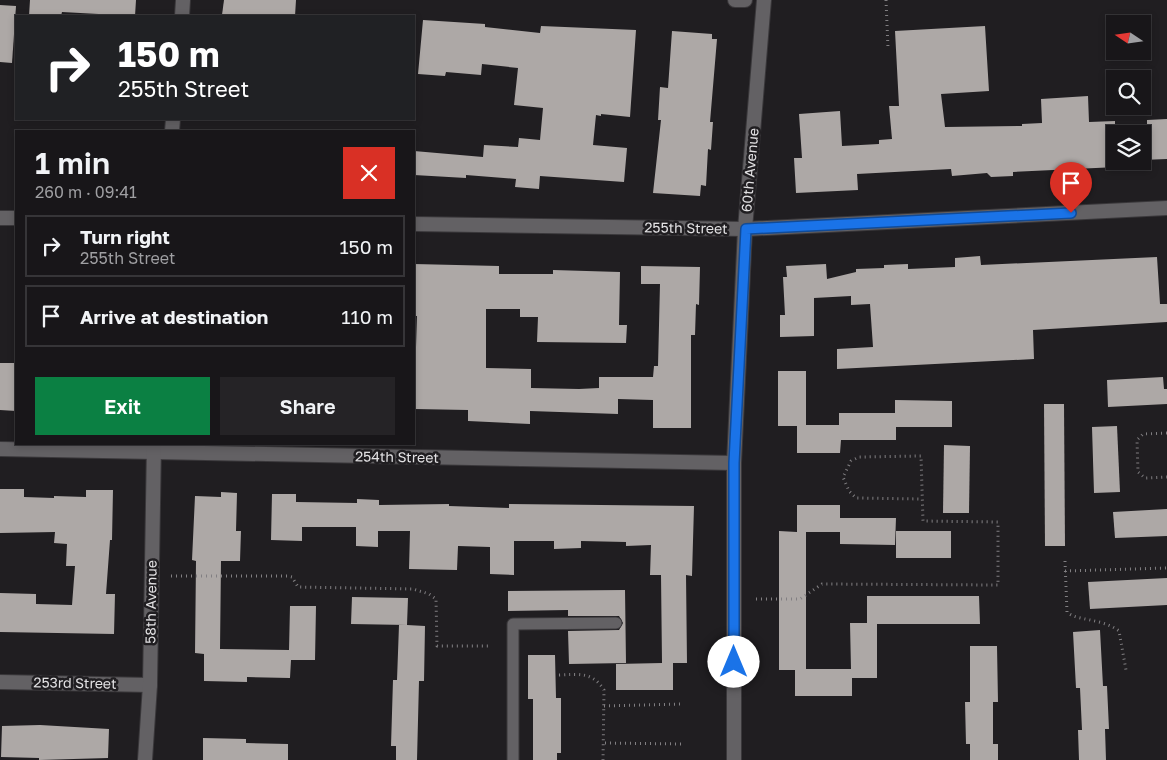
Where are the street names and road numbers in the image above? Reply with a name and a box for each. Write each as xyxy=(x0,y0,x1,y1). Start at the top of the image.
street label: 60th Avenue xyxy=(737,127,762,213)
street label: 255th Street xyxy=(644,218,728,237)
street label: 254th Street xyxy=(355,447,439,466)
street label: 58th Avenue xyxy=(141,560,160,644)
street label: 253rd Street xyxy=(33,673,117,692)

